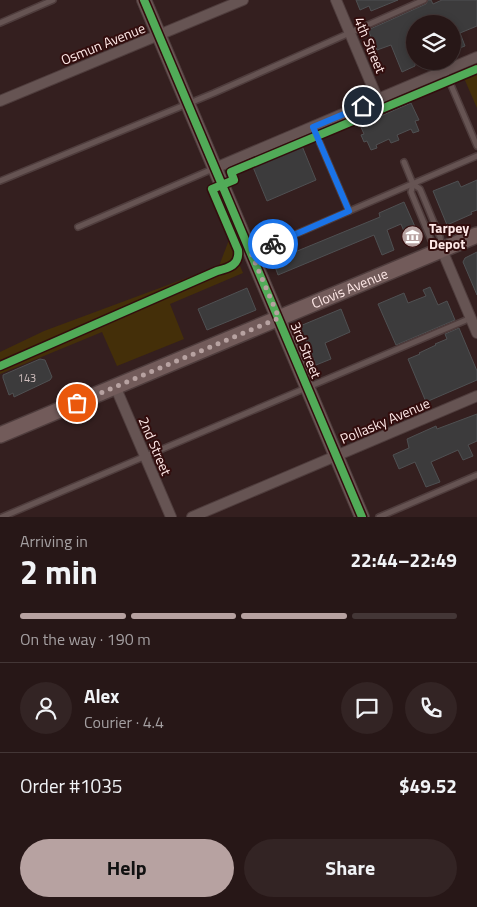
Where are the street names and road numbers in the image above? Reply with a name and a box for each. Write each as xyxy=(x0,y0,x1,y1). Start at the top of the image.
street label: 4th Street xyxy=(349,13,392,76)
street label: Osmun Avenue xyxy=(57,17,148,70)
street label: Clovis Avenue xyxy=(308,263,391,313)
street label: 3rd Street xyxy=(286,318,327,381)
street label: Pollasky Avenue xyxy=(337,392,433,449)
street label: 2nd Street xyxy=(134,413,177,478)

